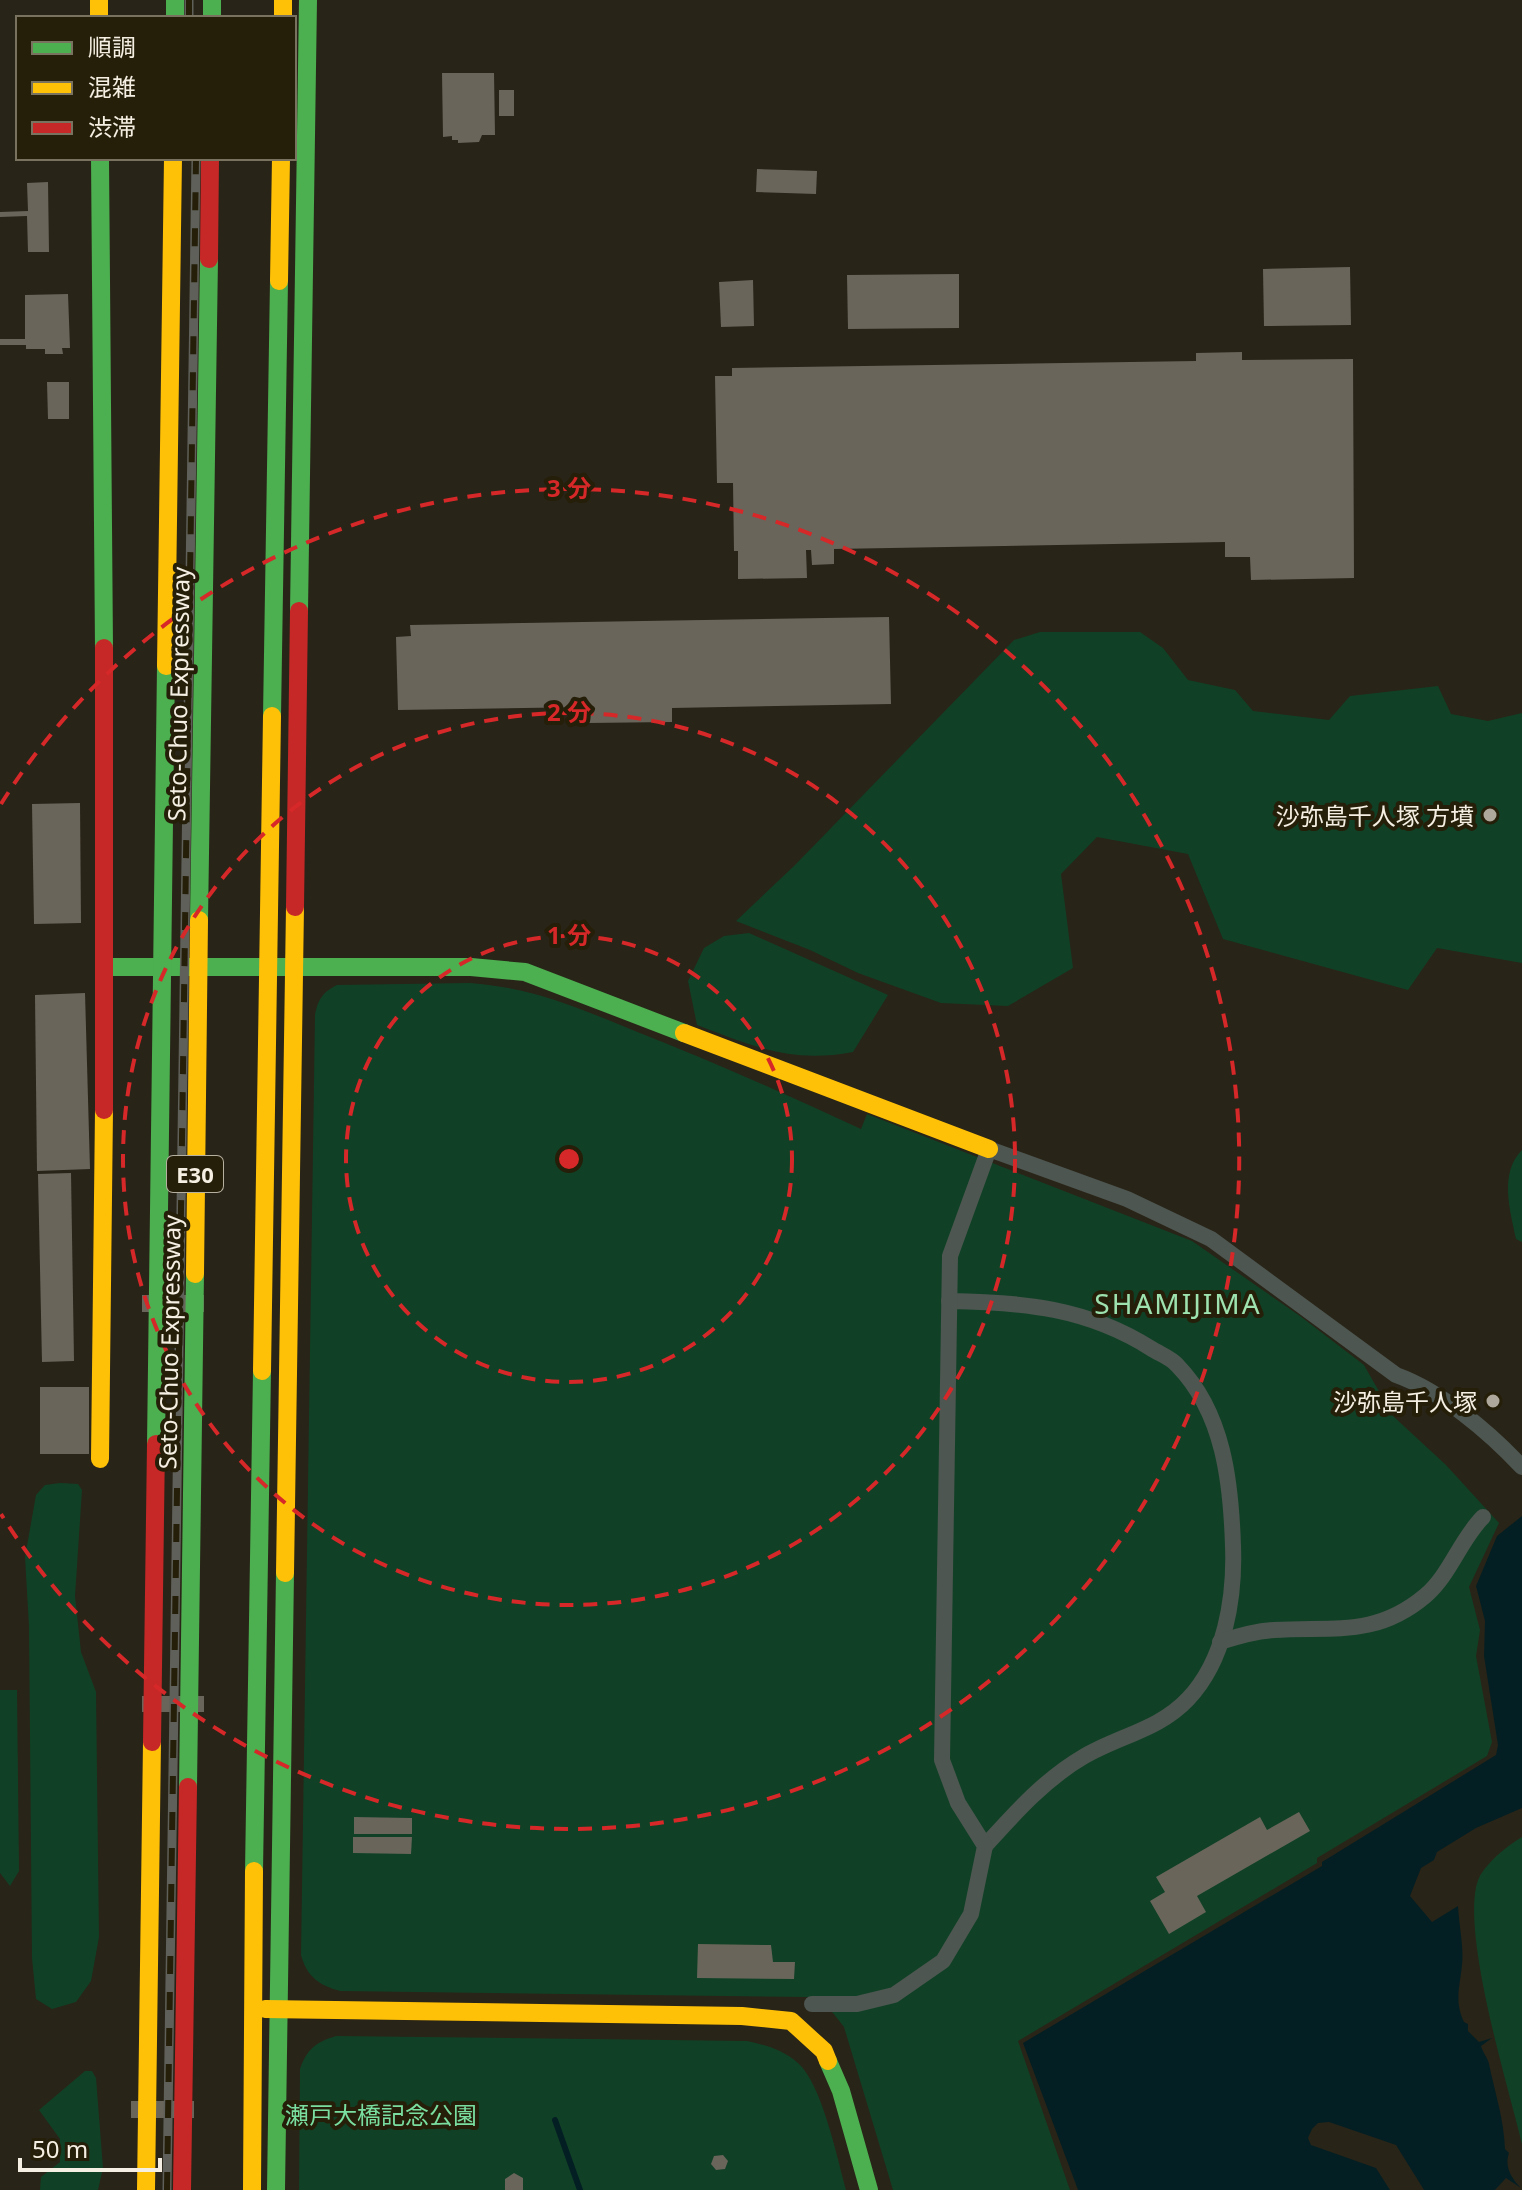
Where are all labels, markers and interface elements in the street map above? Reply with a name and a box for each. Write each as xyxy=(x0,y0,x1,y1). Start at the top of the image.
legend xyxy=(16,16,296,160)
text: 順調 xyxy=(88,30,136,63)
text: 混雑 xyxy=(88,70,136,103)
text: 渋滞 xyxy=(88,110,136,143)
text: 3 分 xyxy=(547,471,591,504)
street label: Seto-Chuo Expressway xyxy=(159,566,197,822)
text: 2 分 xyxy=(547,695,591,728)
place label: 沙弥島千人塚 方墳 xyxy=(1276,799,1474,832)
marker: 沙弥島千人塚 方墳 xyxy=(1481,806,1499,824)
text: 1 分 xyxy=(547,918,591,951)
centre of rings xyxy=(555,1145,583,1173)
road number: E30 xyxy=(167,1156,223,1192)
street label: Seto-Chuo Expressway xyxy=(150,1214,188,1470)
district label: SHAMIJIMA xyxy=(1094,1284,1262,1322)
place label: 沙弥島千人塚 xyxy=(1333,1385,1477,1418)
marker: 沙弥島千人塚 xyxy=(1484,1392,1502,1410)
park label: 瀬戸大橋記念公園 xyxy=(285,2098,477,2131)
scale bar xyxy=(20,2122,160,2172)
text: 50 m xyxy=(32,2132,88,2165)

